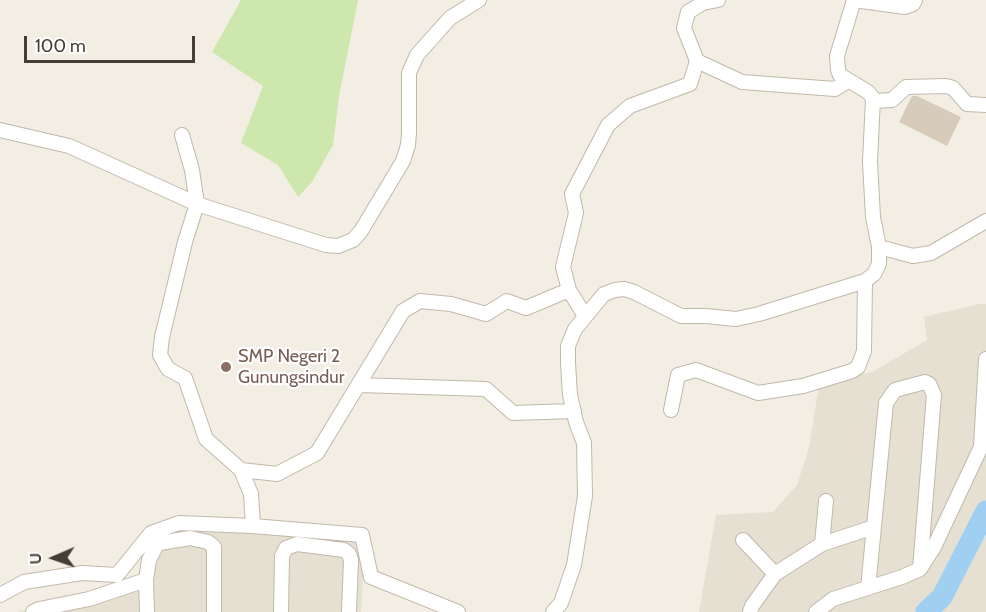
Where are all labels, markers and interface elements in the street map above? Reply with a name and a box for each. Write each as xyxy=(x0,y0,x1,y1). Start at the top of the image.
scale bar xyxy=(27,24,198,62)
text: 100 m xyxy=(35,35,86,57)
place label: SMP Negeri 2 Gunungsindur xyxy=(238,346,344,388)
marker: SMP Negeri 2 Gunungsindur xyxy=(219,360,233,374)
north arrow xyxy=(24,528,84,588)
text: U xyxy=(26,553,45,565)

